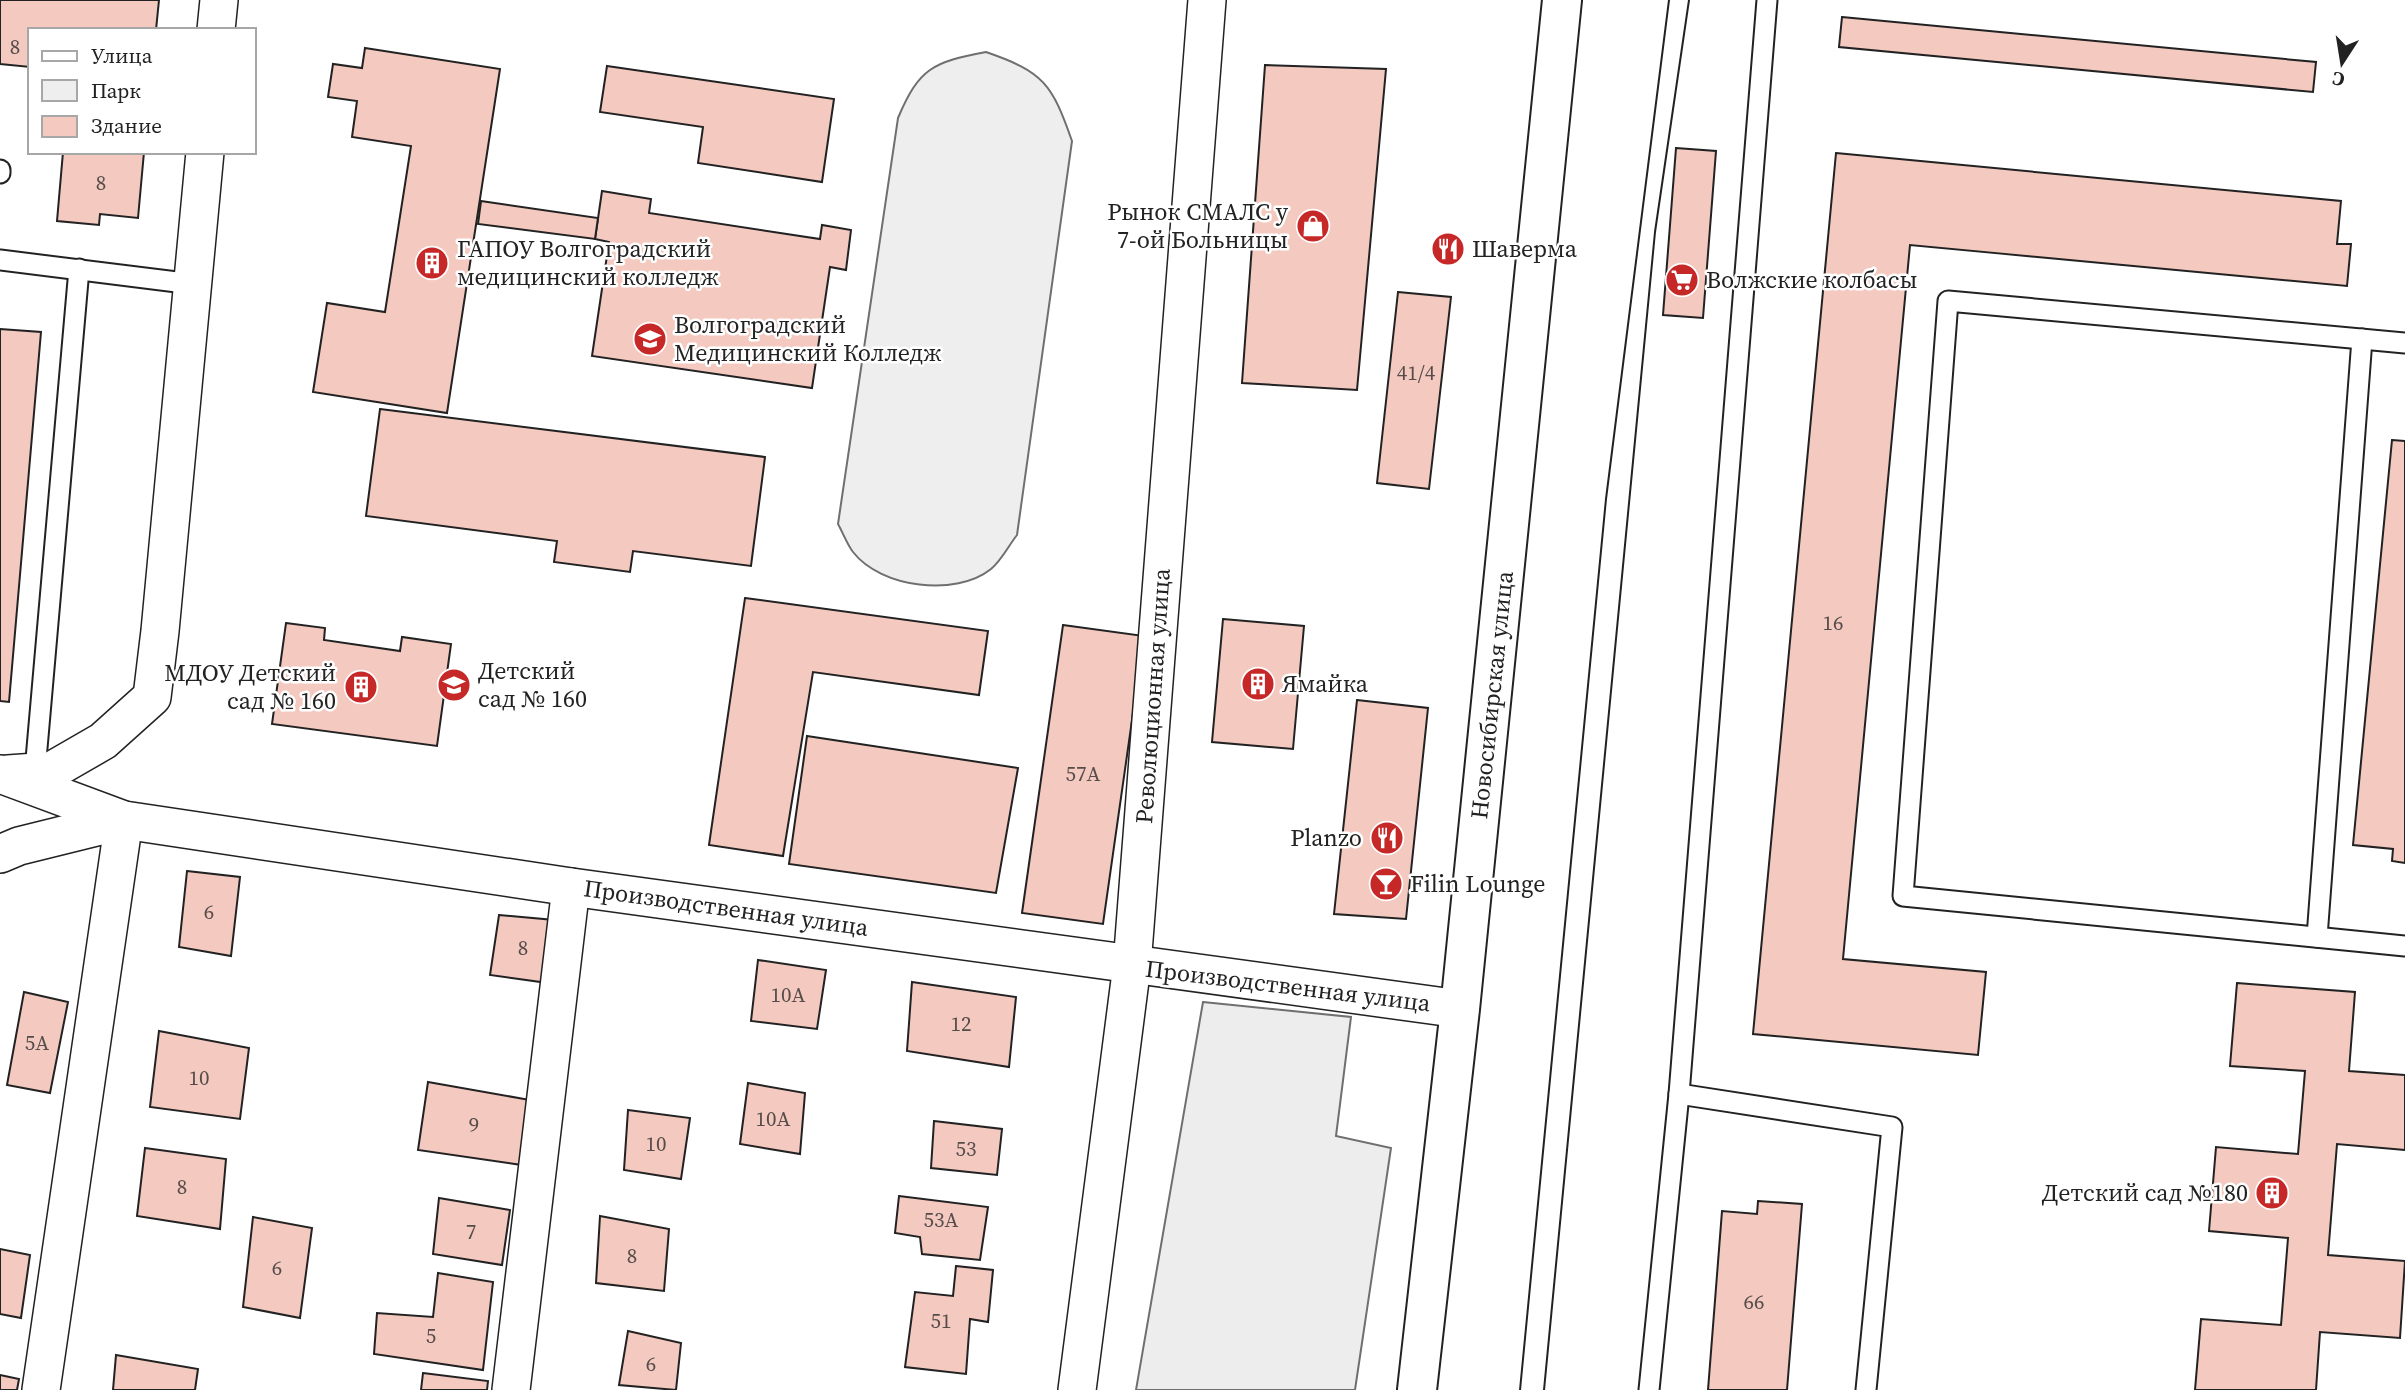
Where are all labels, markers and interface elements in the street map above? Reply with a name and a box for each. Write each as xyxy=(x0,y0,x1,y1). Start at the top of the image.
legend xyxy=(28,28,256,154)
north arrow xyxy=(2307,28,2377,98)
house number: 8 xyxy=(10,32,20,61)
text: Улица xyxy=(91,41,153,70)
text: С xyxy=(2330,66,2347,94)
text: Парк xyxy=(91,76,141,105)
text: Здание xyxy=(91,111,162,140)
house number: 8 xyxy=(96,168,106,197)
place label: Рынок СМАЛС у 7-ой Больницы xyxy=(1107,195,1289,256)
shop icon: Рынок СМАЛС у 7-ой Больницы xyxy=(1294,207,1332,245)
restaurant icon: Шаверма xyxy=(1429,230,1467,268)
place label: ГАПОУ Волгоградский медицинский колледж xyxy=(457,232,719,293)
place label: Шаверма xyxy=(1472,232,1578,265)
building icon: ГАПОУ Волгоградский медицинский колледж xyxy=(413,244,451,282)
supermarket icon: Волжские колбасы xyxy=(1663,261,1701,299)
place label: Волжские колбасы xyxy=(1706,263,1917,296)
place label: Волгоградский Медицинский Колледж xyxy=(674,308,941,369)
school or university icon: Волгоградский Медицинский Колледж xyxy=(631,320,669,358)
house number: 41/4 xyxy=(1397,358,1436,387)
street label: Революционная улица xyxy=(1127,566,1178,825)
street label: Новосибирская улица xyxy=(1462,569,1521,821)
house number: 16 xyxy=(1823,608,1844,637)
place label: Детский сад № 160 xyxy=(478,654,587,715)
place label: МДОУ Детский сад № 160 xyxy=(164,656,336,717)
building icon: Ямайка xyxy=(1239,665,1277,703)
school or university icon: Детский сад № 160 xyxy=(435,666,473,704)
place label: Ямайка xyxy=(1282,667,1369,700)
building icon: МДОУ Детский сад № 160 xyxy=(342,668,380,706)
house number: 57А xyxy=(1066,759,1101,788)
restaurant icon: Planzo xyxy=(1368,819,1406,857)
place label: Planzo xyxy=(1290,821,1362,854)
bar icon: Filin Lounge xyxy=(1367,865,1405,903)
place label: Filin Lounge xyxy=(1410,867,1545,900)
street label: Производственная улица xyxy=(582,871,871,944)
house number: 6 xyxy=(204,897,214,926)
house number: 8 xyxy=(518,933,528,962)
street label: Производственная улица xyxy=(1144,952,1433,1019)
house number: 10А xyxy=(771,980,806,1009)
house number: 12 xyxy=(951,1009,972,1038)
house number: 5А xyxy=(25,1028,49,1057)
house number: 10 xyxy=(189,1063,210,1092)
house number: 10А xyxy=(756,1104,791,1133)
house number: 9 xyxy=(469,1110,479,1139)
house number: 10 xyxy=(646,1129,667,1158)
house number: 53 xyxy=(956,1134,977,1163)
house number: 8 xyxy=(177,1172,187,1201)
building icon: Детский сад №180 xyxy=(2253,1174,2291,1212)
place label: Детский сад №180 xyxy=(2042,1176,2248,1209)
house number: 53А xyxy=(924,1205,959,1234)
house number: 7 xyxy=(466,1217,476,1246)
house number: 8 xyxy=(627,1241,637,1270)
house number: 6 xyxy=(272,1253,282,1282)
house number: 66 xyxy=(1744,1287,1765,1316)
house number: 51 xyxy=(931,1306,952,1335)
house number: 5 xyxy=(426,1321,436,1350)
house number: 6 xyxy=(646,1349,656,1378)

